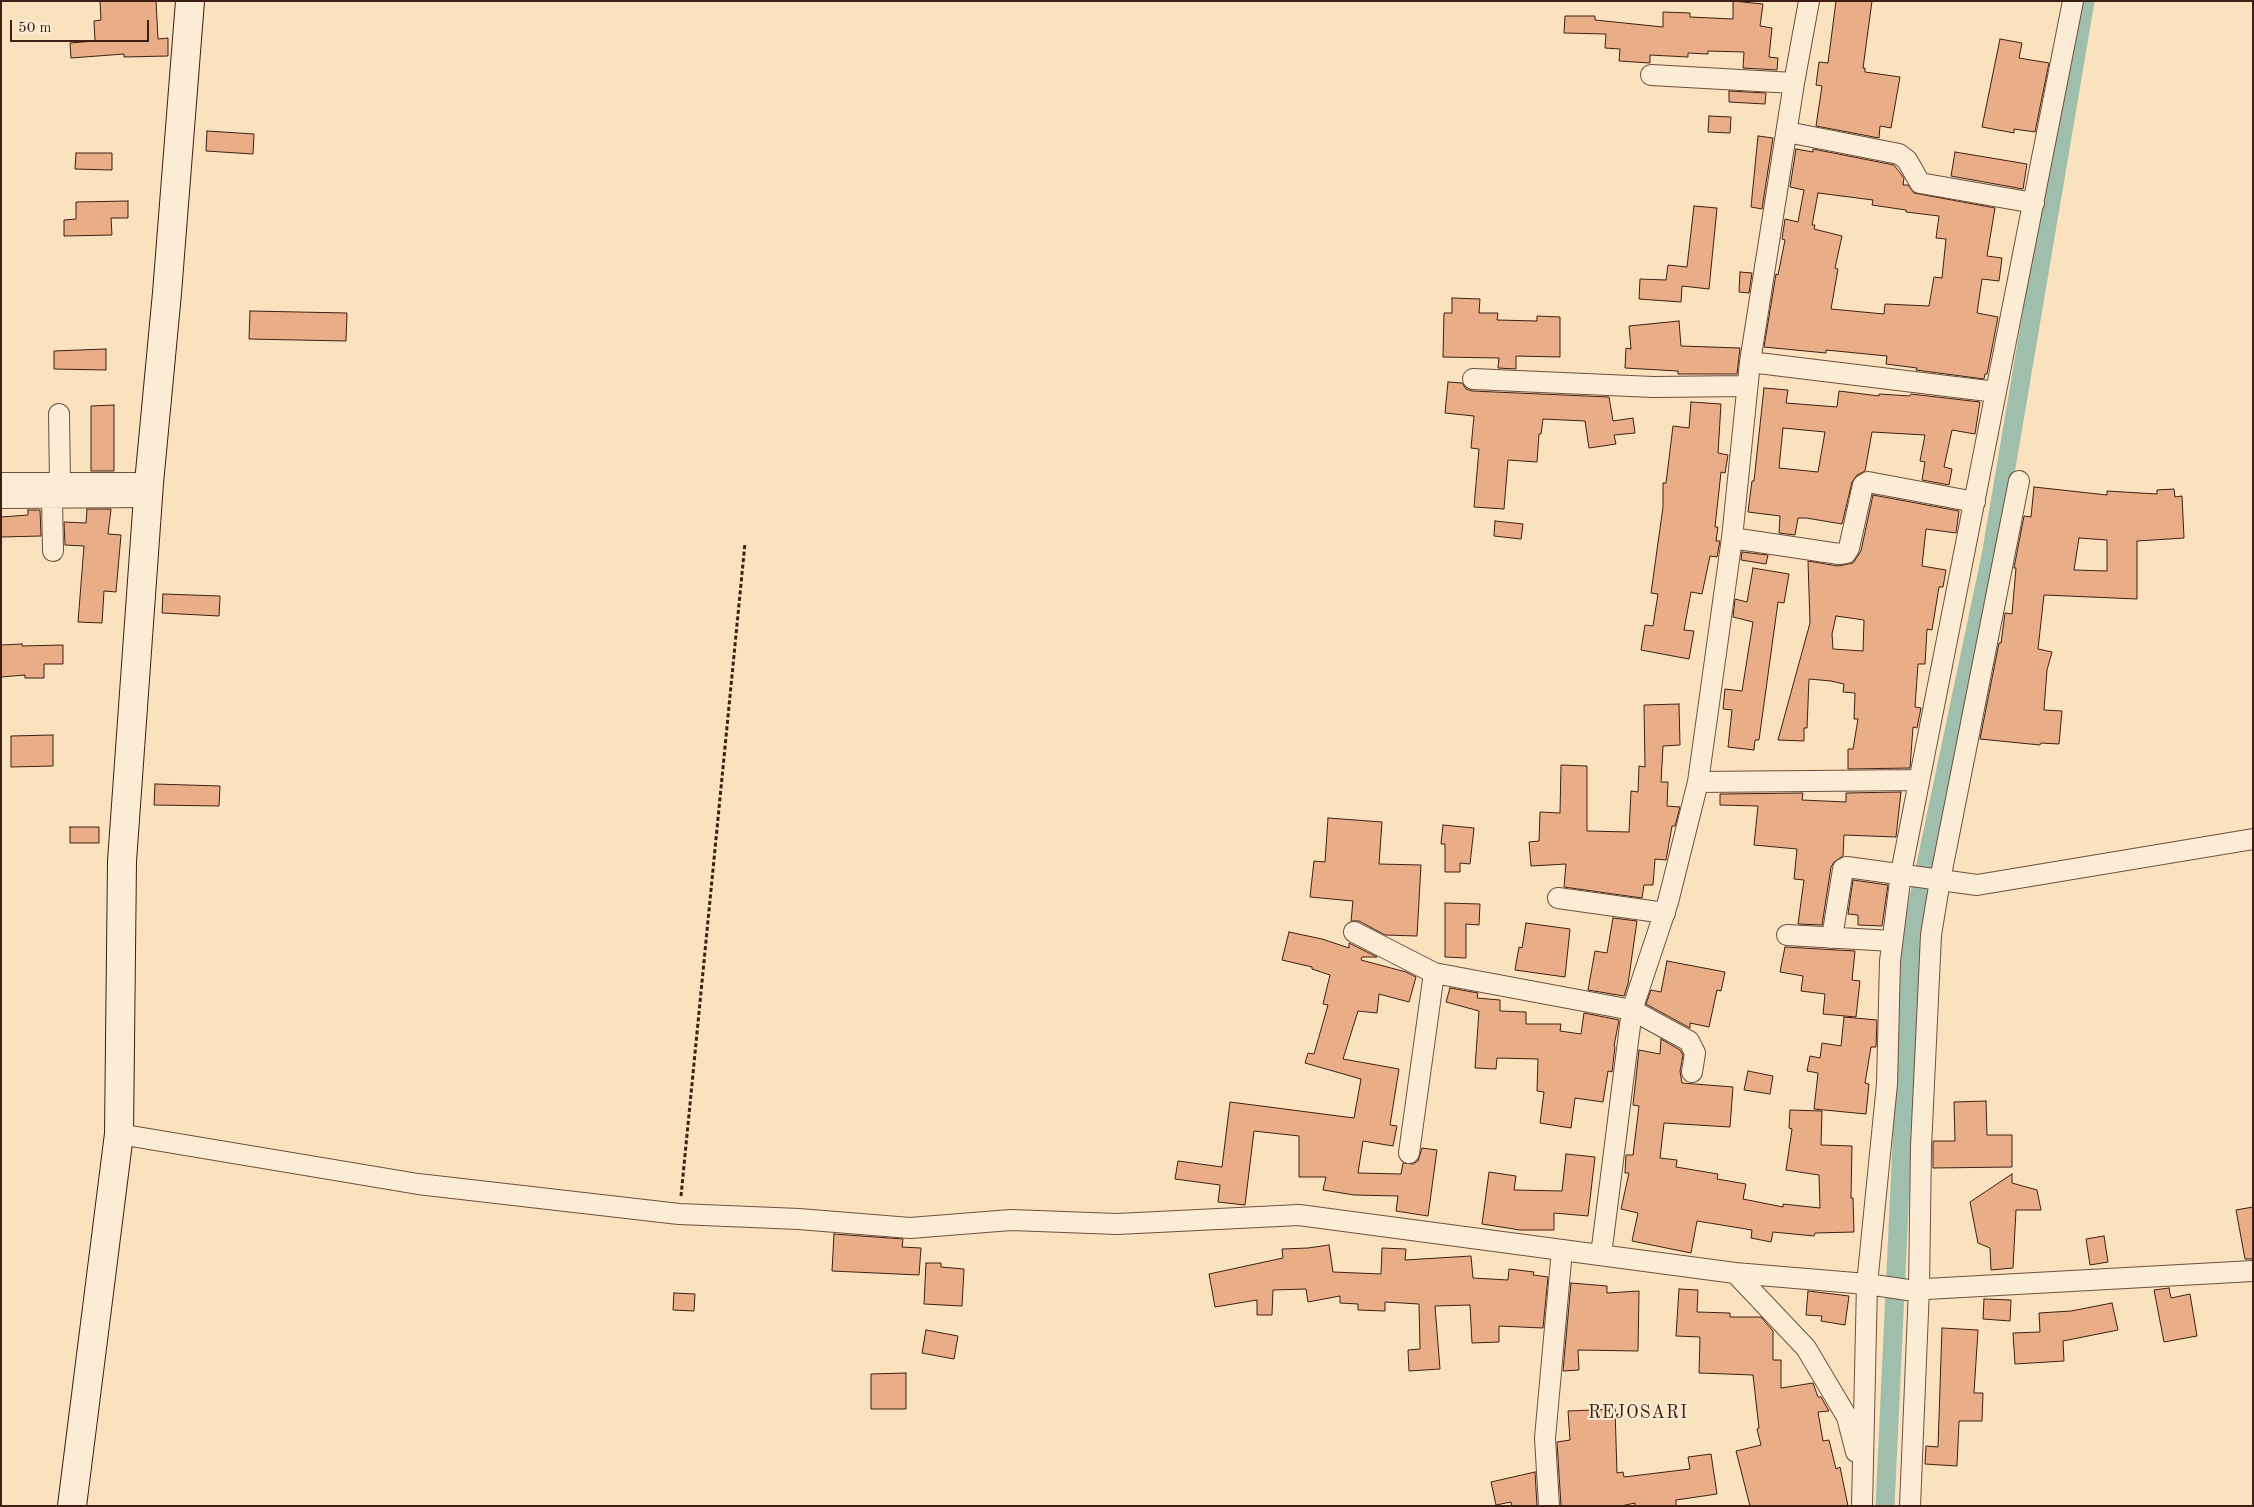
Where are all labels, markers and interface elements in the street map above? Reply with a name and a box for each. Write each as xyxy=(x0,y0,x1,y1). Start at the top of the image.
scale bar xyxy=(12,10,151,42)
text: 50 m xyxy=(18,21,52,36)
district label: REJOSARI xyxy=(1587,1402,1689,1424)

